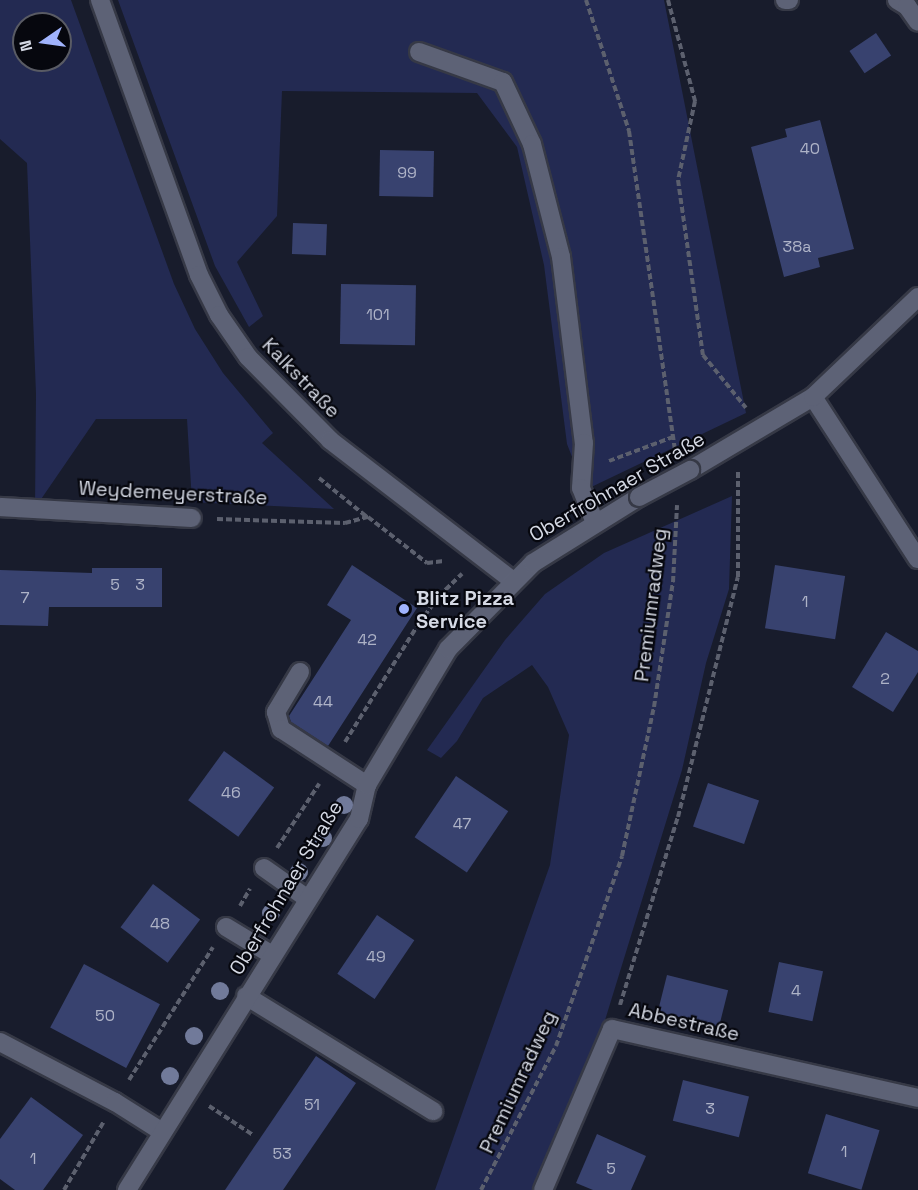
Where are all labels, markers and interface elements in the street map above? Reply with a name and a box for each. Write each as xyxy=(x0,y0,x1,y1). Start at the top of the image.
north arrow xyxy=(12,12,72,72)
text: N xyxy=(14,38,37,53)
house number: 40 xyxy=(800,139,820,159)
house number: 99 xyxy=(397,163,417,183)
house number: 38a xyxy=(783,237,811,257)
house number: 101 xyxy=(366,305,390,325)
street label: Kalkstraße xyxy=(257,333,345,423)
street label: Oberfrohnaer Straße xyxy=(525,427,709,547)
street label: Weydemeyerstraße xyxy=(78,476,268,510)
street label: Premiumradweg xyxy=(630,527,672,683)
house number: 5 xyxy=(110,575,120,595)
house number: 3 xyxy=(135,575,145,595)
place label: Blitz Pizza Service xyxy=(416,586,514,633)
house number: 7 xyxy=(20,588,30,608)
house number: 1 xyxy=(802,592,808,612)
marker: Blitz Pizza Service xyxy=(397,602,411,616)
house number: 42 xyxy=(357,630,377,650)
house number: 2 xyxy=(880,669,890,689)
house number: 44 xyxy=(313,692,333,712)
house number: 46 xyxy=(221,783,241,803)
street label: Oberfrohnaer Straße xyxy=(225,797,347,979)
house number: 47 xyxy=(453,814,471,834)
house number: 48 xyxy=(150,914,170,934)
house number: 49 xyxy=(366,947,386,967)
house number: 4 xyxy=(791,981,801,1001)
street label: Abbestraße xyxy=(626,998,742,1046)
house number: 50 xyxy=(95,1006,115,1026)
street label: Premiumradweg xyxy=(474,1007,562,1157)
house number: 51 xyxy=(304,1095,320,1115)
house number: 3 xyxy=(705,1099,715,1119)
house number: 1 xyxy=(841,1142,847,1162)
house number: 53 xyxy=(272,1144,292,1164)
house number: 1 xyxy=(30,1149,36,1169)
house number: 5 xyxy=(606,1159,616,1179)

